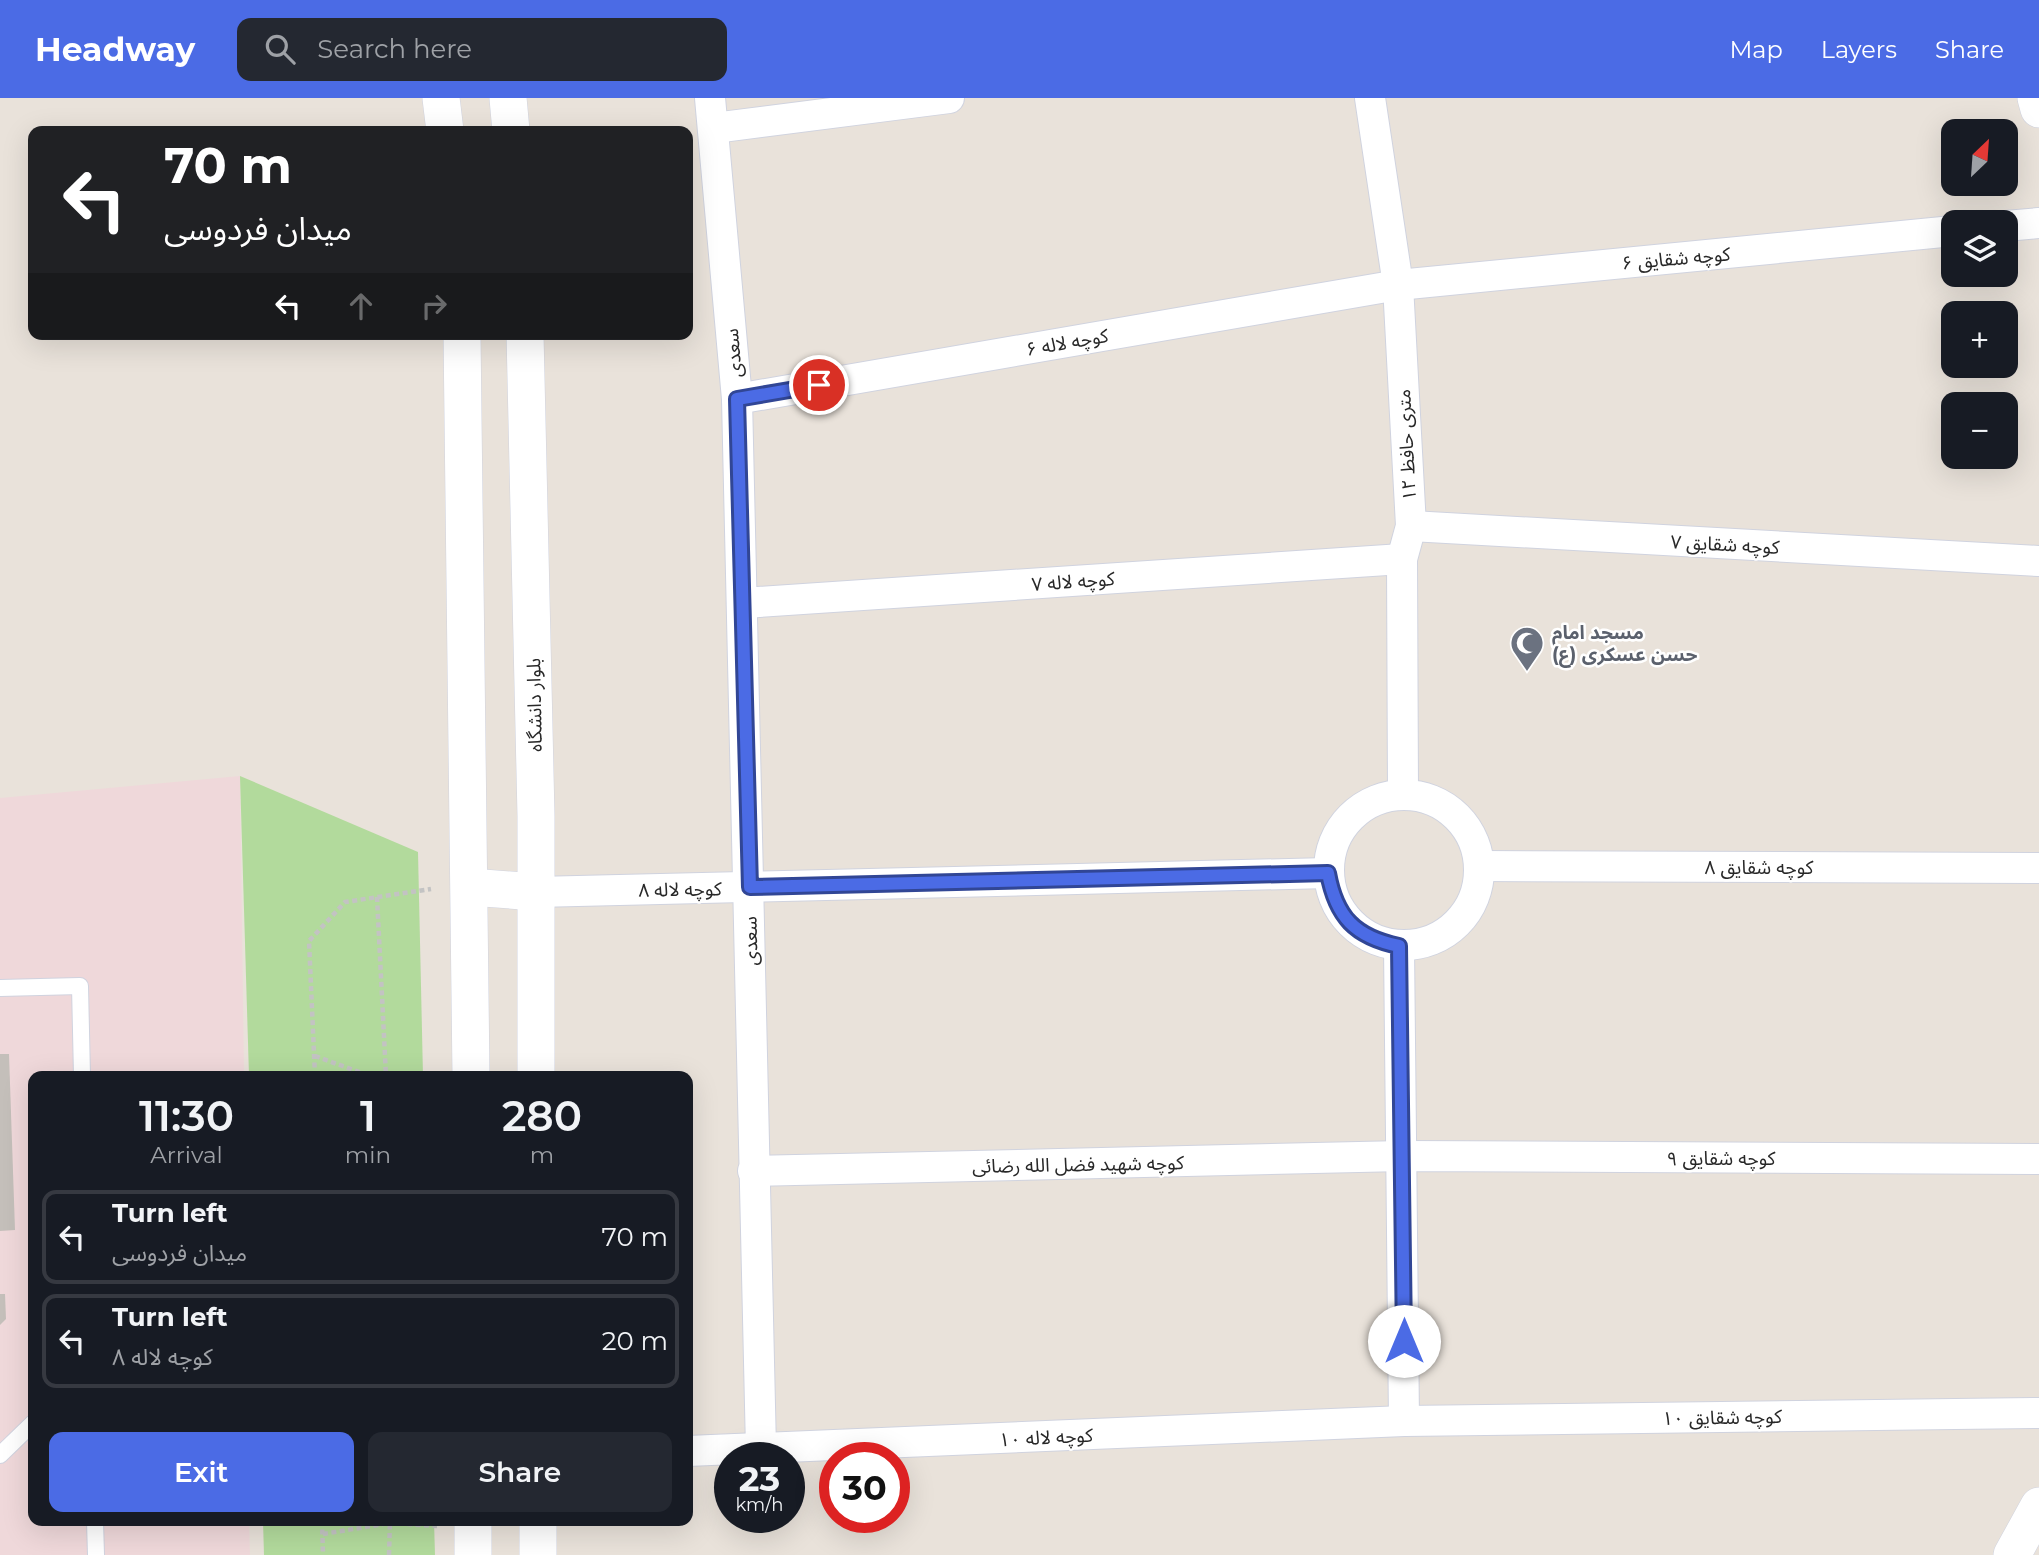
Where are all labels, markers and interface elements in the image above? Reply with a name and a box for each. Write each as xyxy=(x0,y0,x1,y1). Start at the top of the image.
search box xyxy=(237,18,727,81)
text: Headway xyxy=(35,29,195,69)
icon: search xyxy=(261,30,299,68)
text: Search here xyxy=(317,33,472,65)
text: Map xyxy=(1729,35,1783,64)
text: Layers xyxy=(1821,35,1897,64)
text: Share xyxy=(1935,35,2004,64)
north arrow xyxy=(1941,119,2018,196)
map controls xyxy=(1941,119,2018,469)
text: 70 m xyxy=(164,136,292,195)
icon: left xyxy=(49,154,140,245)
text: میدان فردوسی xyxy=(164,209,352,248)
button: layers xyxy=(1941,210,2018,287)
street label: کوچه شقایق ۶ xyxy=(1621,242,1733,276)
icon: left xyxy=(269,287,307,325)
icon: ahead xyxy=(342,287,380,325)
icon: right xyxy=(415,287,453,325)
button: + xyxy=(1941,301,2018,378)
street label: کوچه لاله ۶ xyxy=(1024,324,1111,362)
street label: سعدی xyxy=(720,327,747,379)
pin xyxy=(789,355,849,415)
icon: arrive xyxy=(800,366,838,404)
street label: ۱۲ متری حافظ xyxy=(1392,389,1421,501)
button: − xyxy=(1941,392,2018,469)
street label: کوچه شقایق ۷ xyxy=(1670,530,1781,560)
street label: کوچه لاله ۷ xyxy=(1031,567,1117,597)
place label: مسجد امام حسن عسکری (ع) xyxy=(1552,621,1698,668)
mosque icon: مسجد امام حسن عسکری (ع) xyxy=(1508,624,1546,673)
street label: بلوار دانشگاه xyxy=(522,658,547,752)
street label: کوچه شقایق ۸ xyxy=(1705,856,1815,880)
street label: کوچه لاله ۸ xyxy=(638,877,723,903)
street label: سعدی xyxy=(739,916,762,966)
text: 11:30 xyxy=(139,1090,234,1142)
text: 1 xyxy=(360,1090,376,1142)
text: 280 xyxy=(502,1090,582,1142)
text: Arrival xyxy=(150,1141,223,1169)
text: min xyxy=(345,1141,391,1169)
text: m xyxy=(530,1141,554,1169)
street label: کوچه شقایق ۹ xyxy=(1667,1147,1777,1171)
street label: کوچه شهید فضل الله رضائی xyxy=(972,1151,1185,1179)
text: Turn left xyxy=(112,1197,228,1229)
icon: left xyxy=(53,1218,91,1256)
text: 70 m xyxy=(602,1221,668,1253)
text: میدان فردوسی xyxy=(112,1239,247,1267)
text: Turn left xyxy=(112,1301,228,1333)
position arrow xyxy=(1367,1304,1441,1378)
icon: left xyxy=(53,1322,91,1360)
text: 20 m xyxy=(602,1325,668,1357)
text: کوچه لاله ۸ xyxy=(112,1343,213,1371)
street label: کوچه شقایق ۱۰ xyxy=(1662,1405,1783,1431)
street label: کوچه لاله ۱۰ xyxy=(998,1423,1095,1453)
button: Exit xyxy=(49,1432,354,1512)
button: Share xyxy=(368,1432,672,1512)
speed limit sign: 30 xyxy=(819,1442,910,1533)
text: 23 xyxy=(739,1457,780,1500)
text: km/h xyxy=(735,1494,784,1516)

